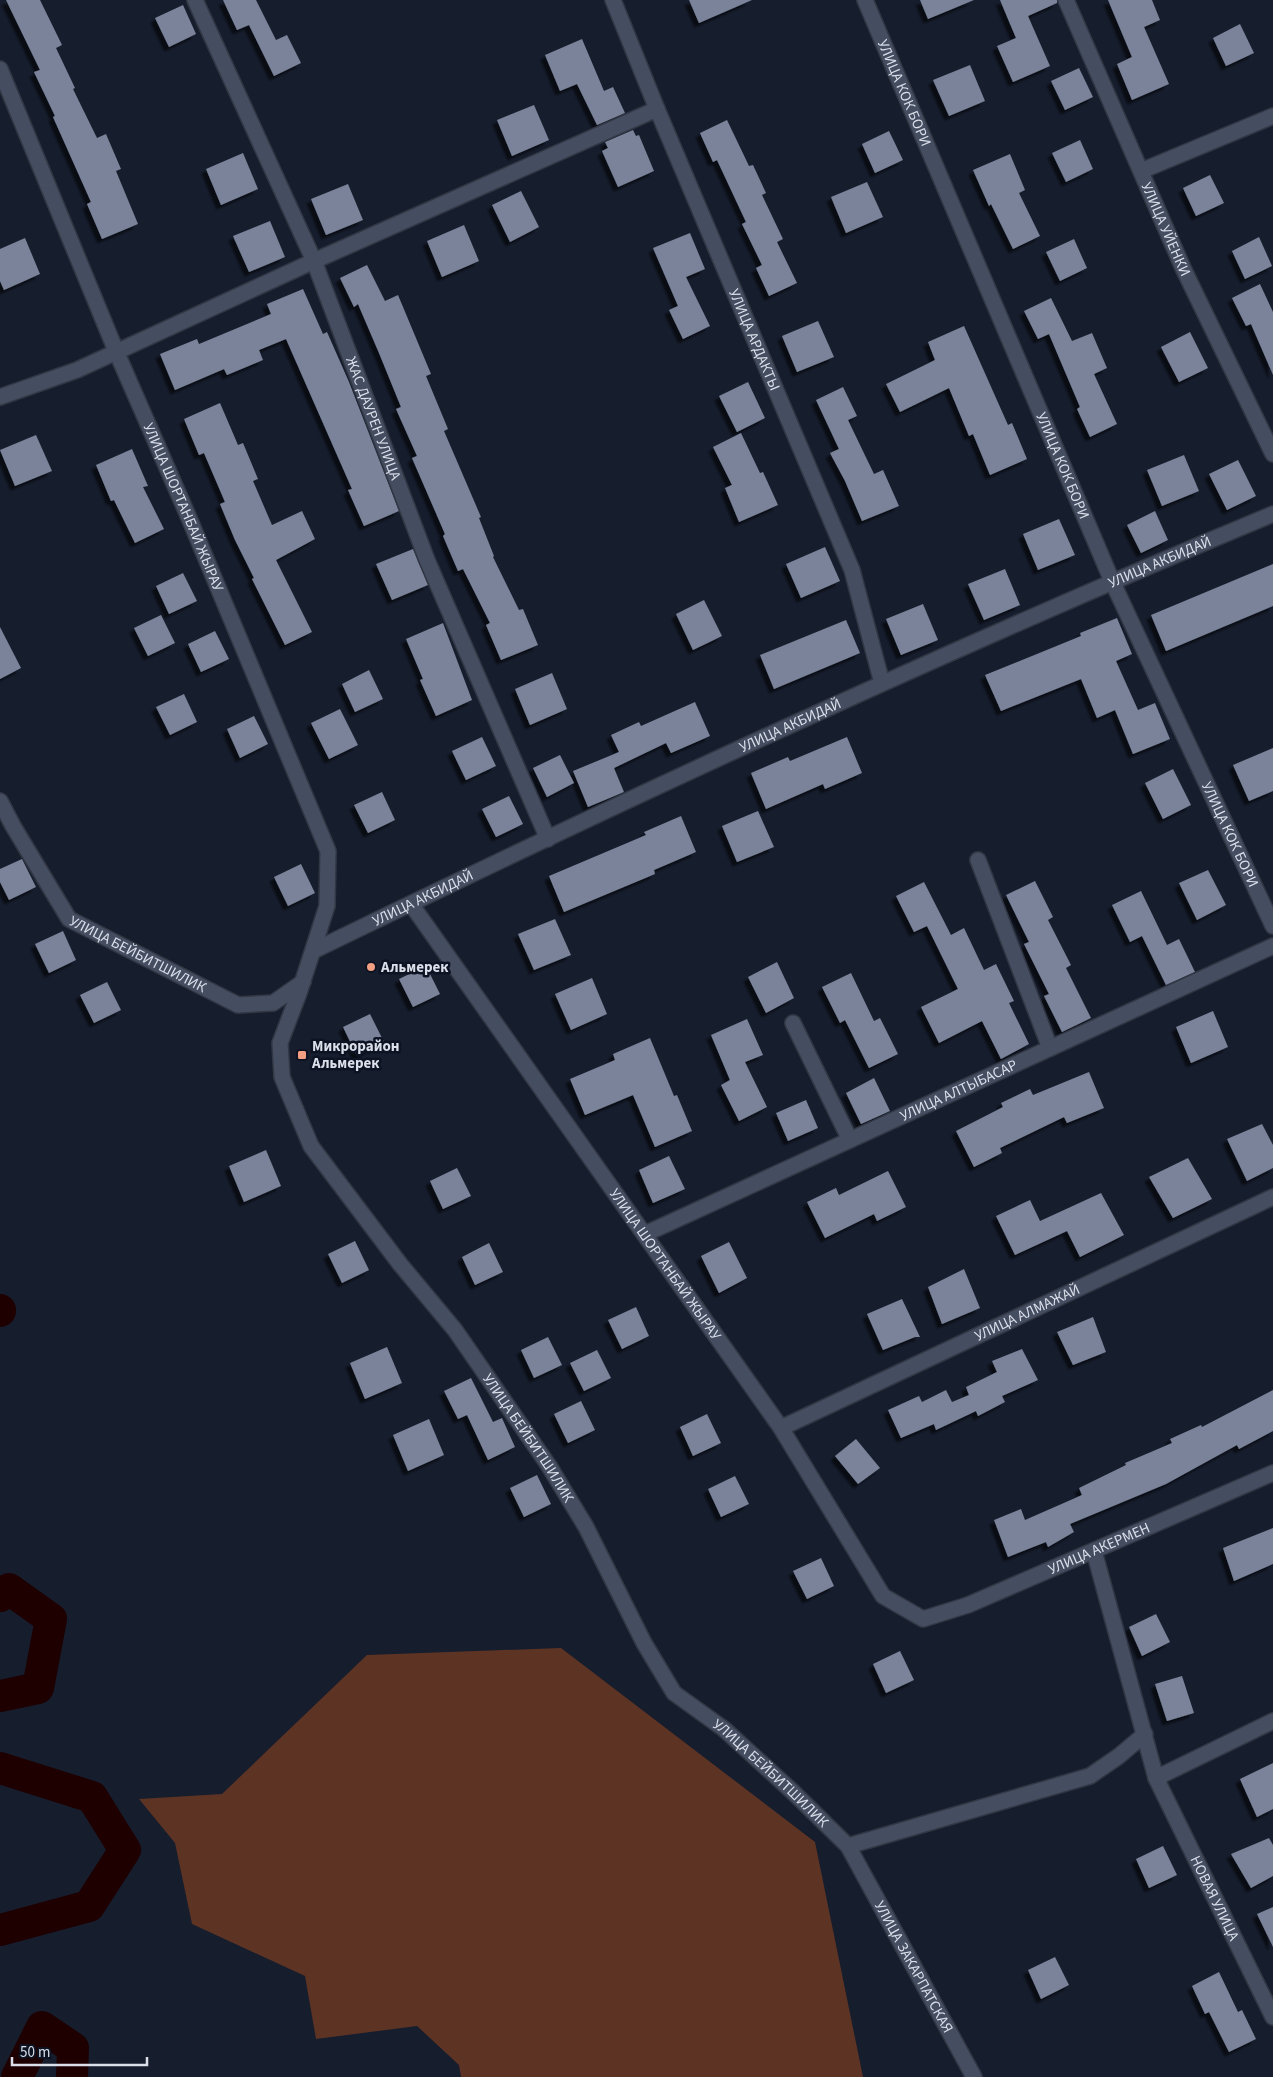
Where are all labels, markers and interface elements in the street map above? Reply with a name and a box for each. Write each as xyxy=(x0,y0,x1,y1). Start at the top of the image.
street label: УЛИЦА КОК БОРИ xyxy=(872,36,936,150)
street label: УЛИЦА УЙЕНКИ xyxy=(1136,179,1195,280)
street label: УЛИЦА АРДАКТЫ xyxy=(723,286,785,394)
street label: ЖАС ДАУРЕН УЛИЦА xyxy=(340,354,406,484)
street label: УЛИЦА КОК БОРИ xyxy=(1031,409,1095,523)
street label: УЛИЦА ШОРТАНБАЙ ЖЫРАУ xyxy=(138,420,229,595)
street label: УЛИЦА АКБИДАЙ xyxy=(1105,531,1215,593)
street label: УЛИЦА АКБИДАЙ xyxy=(736,693,845,758)
street label: УЛИЦА КОК БОРИ xyxy=(1196,778,1263,891)
street label: УЛИЦА АКБИДАЙ xyxy=(369,865,477,932)
street label: УЛИЦА БЕЙБИТШИЛИК xyxy=(66,911,210,998)
place label: Альмерек xyxy=(380,957,449,978)
marker: Альмерек xyxy=(365,961,377,973)
place label: Микрорайон Альмерек xyxy=(311,1036,399,1074)
marker: Микрорайон Альмерек xyxy=(296,1049,308,1061)
street label: УЛИЦА АЛТЫБАСАР xyxy=(897,1055,1021,1127)
street label: УЛИЦА ШОРТАНБАЙ ЖЫРАУ xyxy=(604,1184,726,1345)
street label: УЛИЦА АЛМАЖАЙ xyxy=(971,1279,1084,1347)
street label: УЛИЦА БЕЙБИТШИЛИК xyxy=(477,1370,579,1507)
street label: УЛИЦА АКЕРМЕН xyxy=(1045,1518,1153,1580)
street label: УЛИЦА БЕЙБИТШИЛИК xyxy=(708,1714,833,1832)
street label: НОВАЯ УЛИЦА xyxy=(1185,1852,1244,1945)
street label: УЛИЦА ЗАКАРПАТСКАЯ xyxy=(869,1897,958,2037)
scale bar xyxy=(12,2034,148,2066)
text: 50 m xyxy=(20,2042,50,2063)

